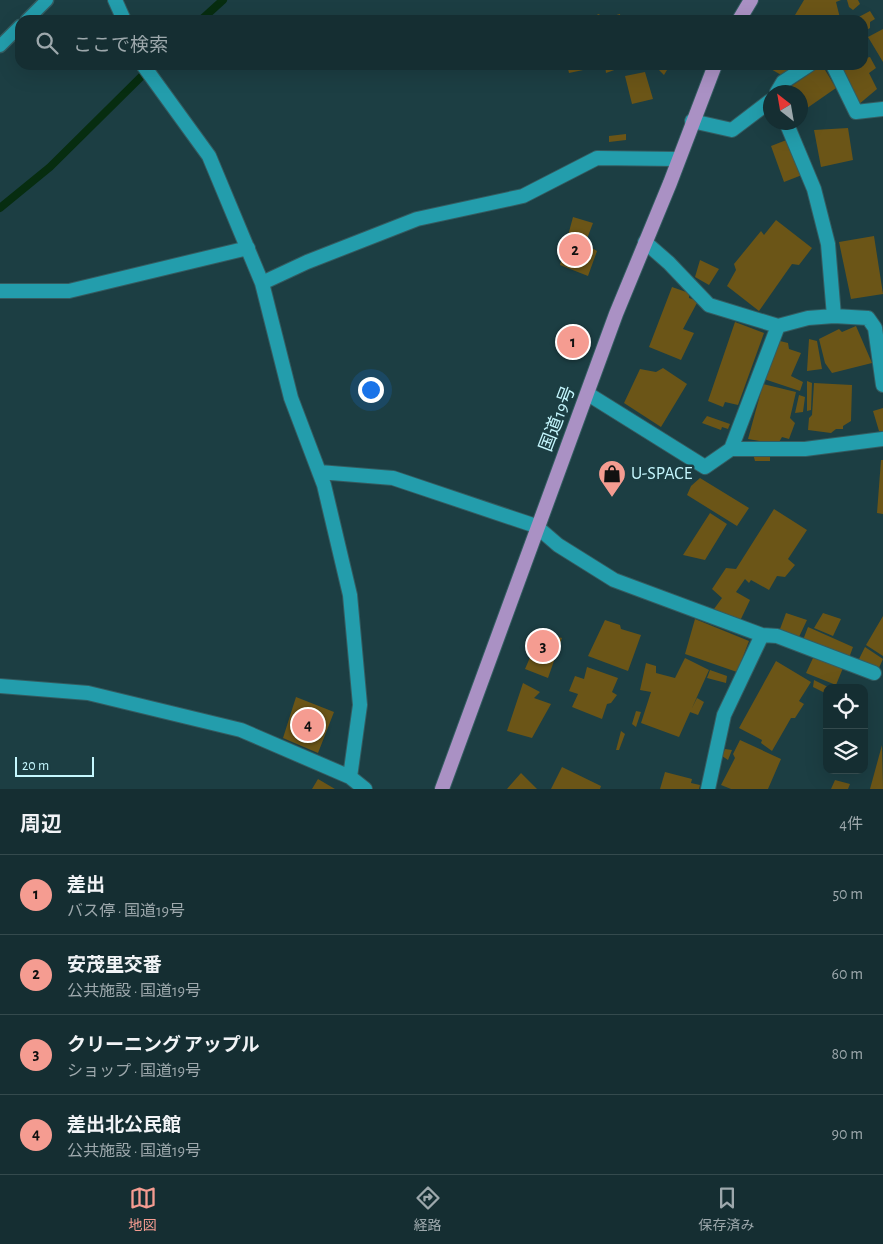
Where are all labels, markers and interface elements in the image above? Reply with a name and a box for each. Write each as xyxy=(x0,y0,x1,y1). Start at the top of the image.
search box xyxy=(15,15,868,70)
icon: search xyxy=(33,29,61,57)
text: ここで検索 xyxy=(73,36,168,55)
north arrow xyxy=(763,85,808,130)
pin: 2 xyxy=(559,231,591,269)
pin: 1 xyxy=(557,323,589,361)
your location xyxy=(358,377,384,403)
street label: 国道19号 xyxy=(535,383,579,454)
shop icon: U-SPACE xyxy=(597,459,627,498)
place label: U-SPACE xyxy=(631,465,693,483)
pin: 3 xyxy=(527,627,559,665)
map controls xyxy=(823,684,868,774)
button: locate xyxy=(823,684,868,729)
pin: 4 xyxy=(292,706,324,744)
button: layers xyxy=(823,729,868,774)
scale bar xyxy=(15,754,94,777)
text: 20 m xyxy=(22,759,49,773)
text: 周辺 xyxy=(20,814,62,835)
text: 4件 xyxy=(839,816,863,832)
text: 差出 xyxy=(67,876,105,895)
text: 1 xyxy=(33,886,39,902)
text: 50 m xyxy=(832,886,863,902)
text: バス停 · 国道19号 xyxy=(67,903,185,919)
text: 安茂里交番 xyxy=(67,956,162,975)
text: 2 xyxy=(32,966,40,982)
text: 60 m xyxy=(832,966,863,982)
text: 公共施設 · 国道19号 xyxy=(67,983,201,999)
text: クリーニング アップル xyxy=(67,1036,260,1055)
text: 3 xyxy=(33,1046,39,1062)
text: 80 m xyxy=(832,1046,863,1062)
text: ショップ · 国道19号 xyxy=(67,1063,201,1079)
text: 差出北公民館 xyxy=(67,1116,181,1135)
text: 4 xyxy=(32,1126,40,1142)
text: 90 m xyxy=(832,1126,863,1142)
text: 公共施設 · 国道19号 xyxy=(67,1143,201,1159)
tab: 地図 xyxy=(129,1184,157,1235)
tab: 経路 xyxy=(414,1184,442,1235)
tab: 保存済み xyxy=(699,1184,755,1235)

